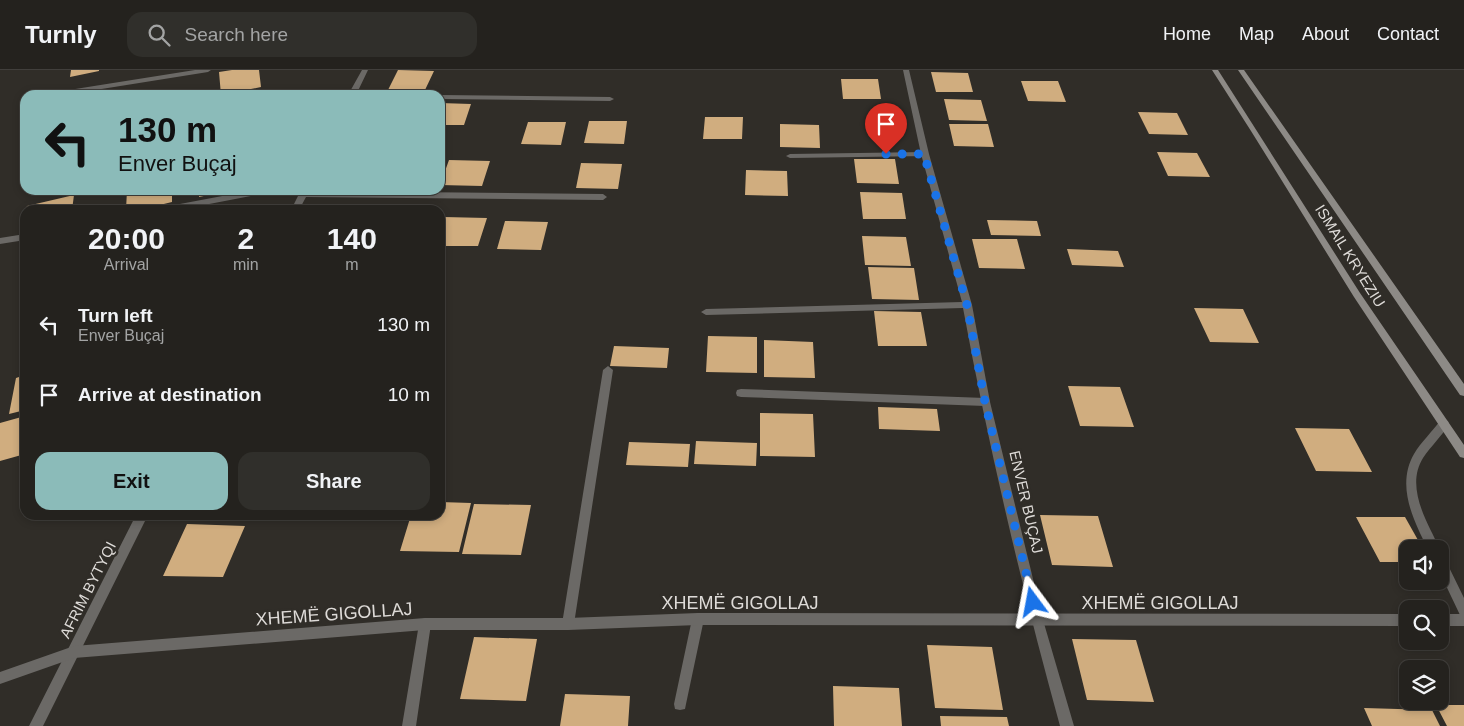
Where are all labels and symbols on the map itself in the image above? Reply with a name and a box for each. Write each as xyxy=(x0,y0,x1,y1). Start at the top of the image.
pin xyxy=(865,103,907,154)
street label: ISMAIL KRYEZIU xyxy=(1312,201,1389,310)
street label: ENVER BUÇAJ xyxy=(1006,449,1047,555)
street label: AFRIM BYTYQI xyxy=(56,539,119,641)
position arrow xyxy=(1006,575,1058,627)
street label: XHEMË GIGOLLAJ xyxy=(661,593,819,613)
street label: XHEMË GIGOLLAJ xyxy=(1081,593,1239,613)
street label: XHEMË GIGOLLAJ xyxy=(255,599,413,629)

